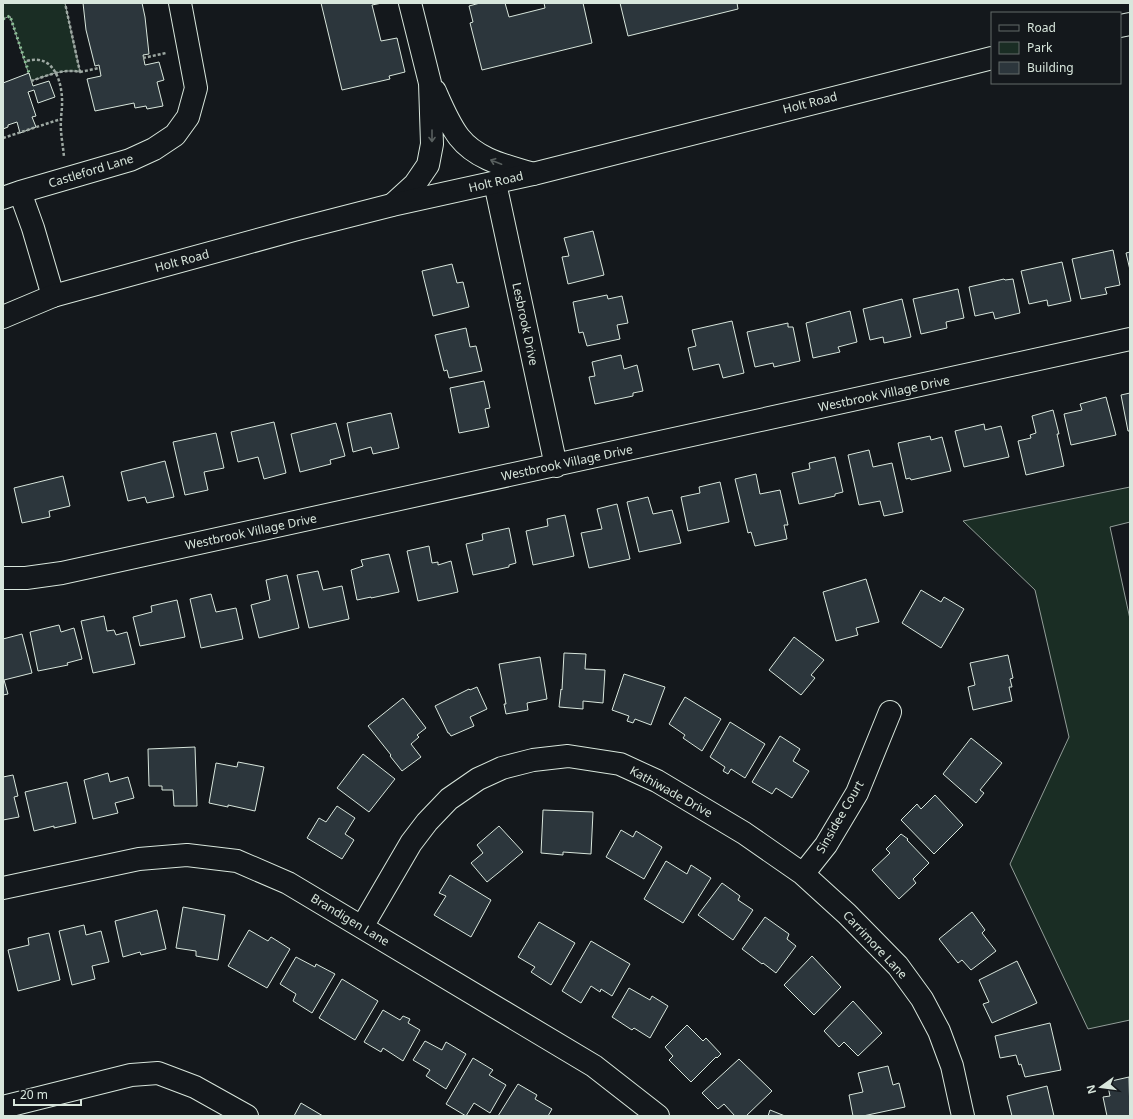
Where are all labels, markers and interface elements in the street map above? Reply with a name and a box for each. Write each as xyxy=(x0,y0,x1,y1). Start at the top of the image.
legend xyxy=(991,12,1121,84)
text: Road xyxy=(1027,19,1056,36)
text: Park xyxy=(1027,39,1053,56)
text: Building xyxy=(1027,59,1074,76)
street label: Holt Road xyxy=(781,88,839,117)
one-way arrow xyxy=(428,129,436,142)
street label: Castleford Lane xyxy=(46,149,136,192)
one-way arrow xyxy=(490,157,502,165)
street label: Holt Road xyxy=(467,167,525,196)
street label: Holt Road xyxy=(153,245,211,276)
street label: Lesbrook Drive xyxy=(508,281,543,367)
street label: Westbrook Village Drive xyxy=(817,371,951,416)
street label: Westbrook Village Drive xyxy=(500,440,634,485)
street label: Westbrook Village Drive xyxy=(184,509,318,554)
street label: Kathiwade Drive xyxy=(627,762,716,821)
street label: Sinsidee Court xyxy=(812,777,868,856)
street label: Brandigen Lane xyxy=(308,889,393,950)
street label: Carrimore Lane xyxy=(839,907,912,983)
north arrow xyxy=(1081,1067,1121,1107)
scale bar xyxy=(14,1081,81,1107)
text: N xyxy=(1082,1083,1099,1096)
text: 20 m xyxy=(20,1086,48,1103)

